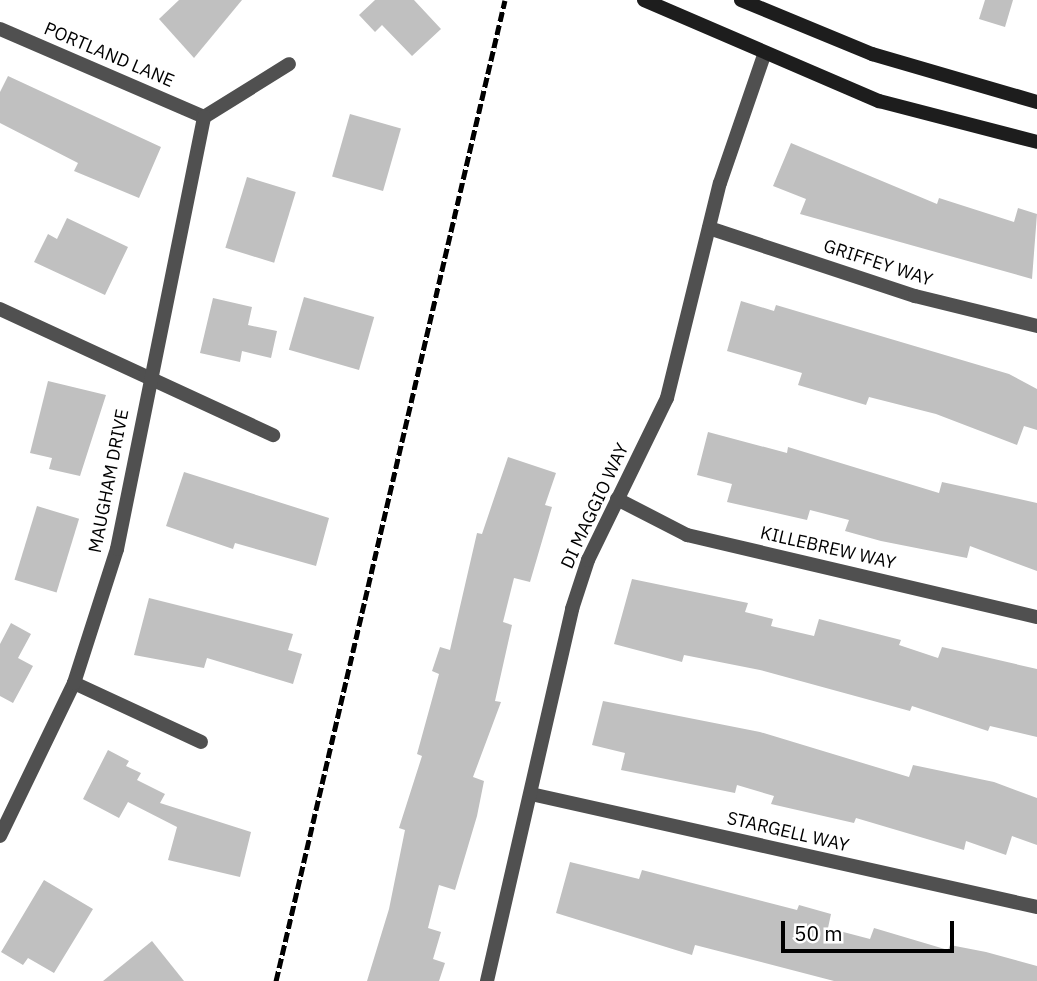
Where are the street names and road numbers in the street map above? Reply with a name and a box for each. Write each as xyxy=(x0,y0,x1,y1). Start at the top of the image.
street label: PORTLAND LANE xyxy=(41,18,177,92)
street label: GRIFFEY WAY xyxy=(821,235,935,291)
street label: MAUGHAM DRIVE xyxy=(84,407,134,555)
street label: DI MAGGIO WAY xyxy=(557,440,633,572)
street label: KILLEBREW WAY xyxy=(758,522,898,574)
street label: STARGELL WAY xyxy=(725,807,851,857)

